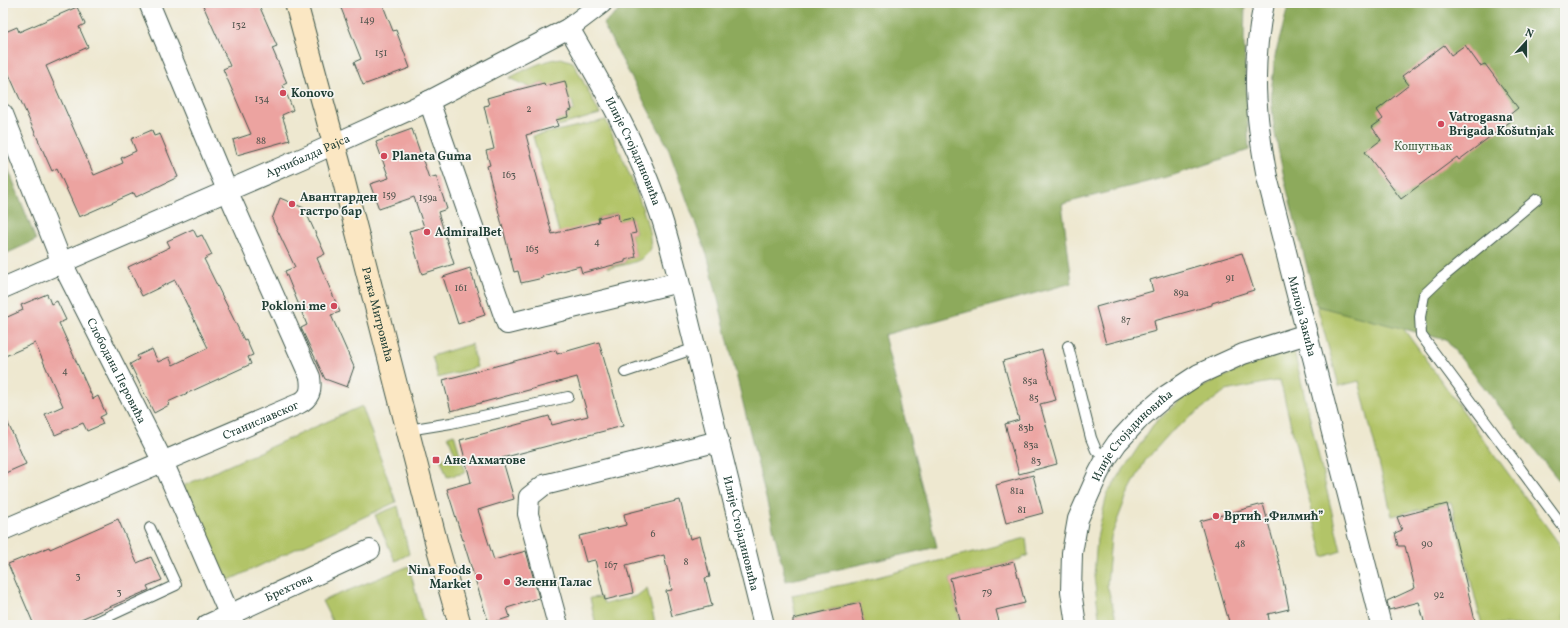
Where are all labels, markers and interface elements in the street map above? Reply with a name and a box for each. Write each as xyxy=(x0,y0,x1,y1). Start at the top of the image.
house number: 149 xyxy=(360,13,374,27)
house number: 132 xyxy=(232,18,246,32)
north arrow xyxy=(1506,22,1546,62)
text: N xyxy=(1523,26,1535,42)
house number: 151 xyxy=(375,46,387,60)
place label: Konovo xyxy=(291,86,334,102)
marker: Konovo xyxy=(278,88,288,98)
house number: 134 xyxy=(255,92,270,106)
street label: Илије Стојадиновића xyxy=(601,94,664,208)
house number: 2 xyxy=(526,102,532,116)
place label: Vatrogasna Brigada Košutnjak xyxy=(1449,110,1555,140)
marker: Vatrogasna Brigada Košutnjak xyxy=(1436,119,1446,129)
street label: Арчибалда Рајса xyxy=(263,131,353,182)
house number: 88 xyxy=(256,134,266,148)
park label: Кошутњак xyxy=(1394,139,1453,155)
place label: Planeta Guma xyxy=(392,149,472,165)
marker: Planeta Guma xyxy=(379,151,389,161)
house number: 163 xyxy=(502,168,516,182)
house number: 159 xyxy=(382,188,396,202)
place label: Авантгарден гастро бар xyxy=(300,190,377,220)
house number: 159a xyxy=(419,191,437,205)
marker: Авантгарден гастро бар xyxy=(287,199,297,209)
place label: AdmiralBet xyxy=(435,225,502,241)
marker: AdmiralBet xyxy=(422,227,432,237)
house number: 4 xyxy=(594,235,600,249)
house number: 165 xyxy=(525,242,539,256)
street label: Ратка Митровића xyxy=(357,265,397,364)
house number: 91 xyxy=(1225,271,1235,285)
street label: Милоја Закића xyxy=(1283,274,1319,359)
house number: 161 xyxy=(455,281,468,295)
house number: 89a xyxy=(1173,286,1189,300)
place label: Pokloni me xyxy=(262,299,326,315)
marker: Pokloni me xyxy=(329,301,339,311)
house number: 87 xyxy=(1121,313,1131,327)
street label: Слободана Перовића xyxy=(82,316,149,427)
house number: 4 xyxy=(62,364,68,378)
house number: 85a xyxy=(1023,374,1037,388)
street label: Илије Стојадиновића xyxy=(1089,386,1176,484)
house number: 85 xyxy=(1029,391,1039,405)
street label: Станиславског xyxy=(220,397,302,444)
house number: 83b xyxy=(1018,421,1034,435)
house number: 83a xyxy=(1023,438,1039,452)
place label: Ане Ахматове xyxy=(444,453,526,469)
house number: 83 xyxy=(1031,454,1041,468)
marker: Ане Ахматове xyxy=(431,455,441,465)
street label: Илије Стојадиновића xyxy=(718,474,762,593)
house number: 81a xyxy=(1010,484,1024,498)
house number: 81 xyxy=(1018,503,1027,517)
place label: Вртић „Филмић” xyxy=(1224,509,1323,525)
marker: Вртић „Филмић” xyxy=(1211,511,1221,521)
house number: 6 xyxy=(650,527,656,541)
house number: 48 xyxy=(1235,537,1245,551)
house number: 90 xyxy=(1421,537,1433,551)
house number: 8 xyxy=(683,555,689,569)
house number: 167 xyxy=(604,558,618,572)
place label: Nina Foods Market xyxy=(408,563,471,593)
house number: 3 xyxy=(75,569,81,583)
street label: Брехтова xyxy=(263,570,316,606)
marker: Nina Foods Market xyxy=(474,572,484,582)
place label: Зелени Талас xyxy=(515,575,592,591)
marker: Зелени Талас xyxy=(502,577,512,587)
house number: 3 xyxy=(116,585,122,599)
house number: 79 xyxy=(982,585,992,599)
house number: 92 xyxy=(1434,588,1444,602)

